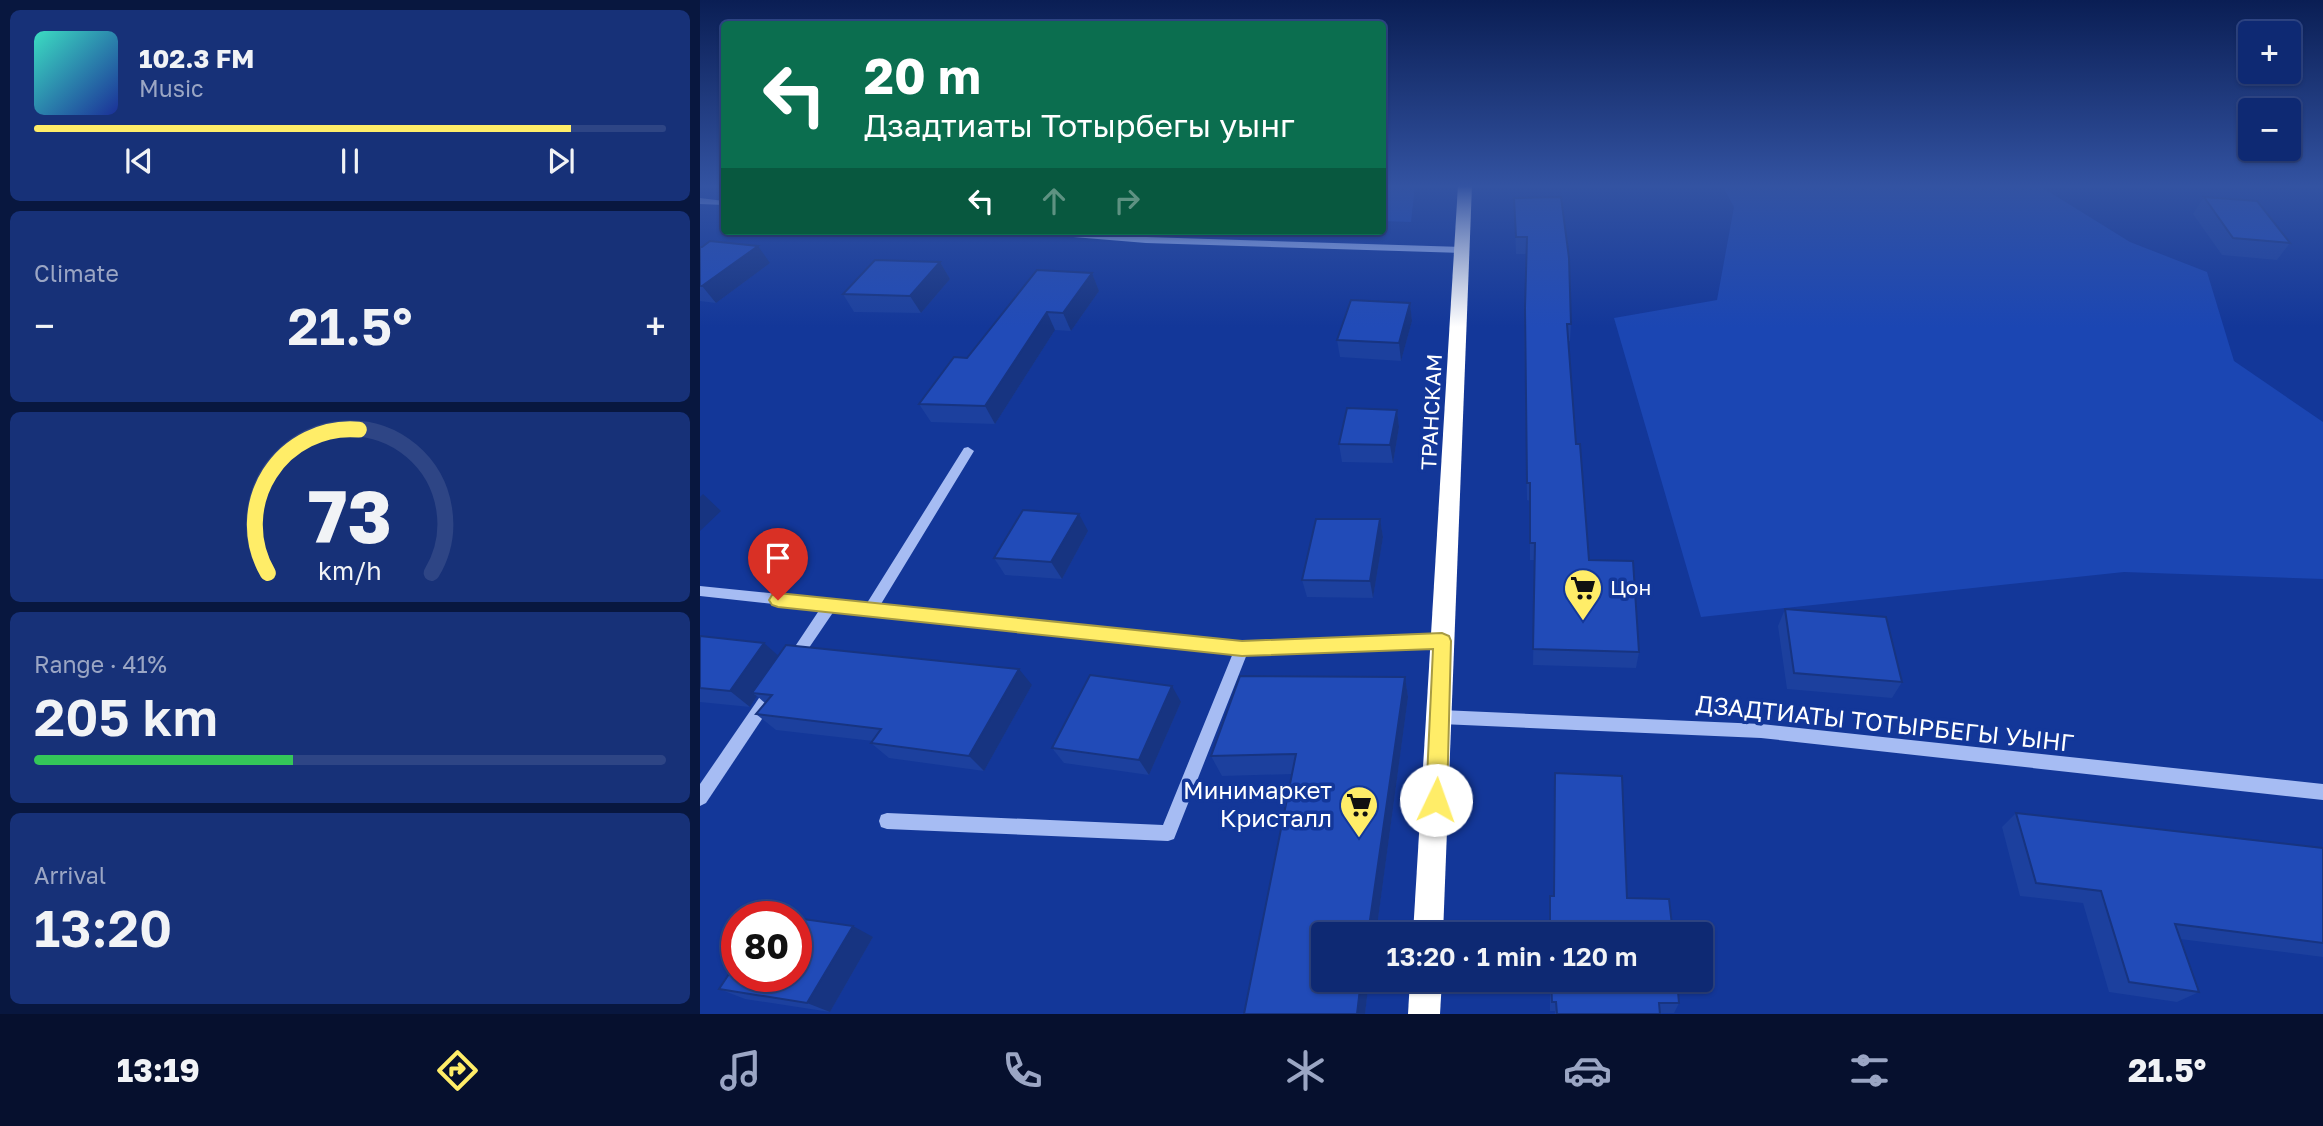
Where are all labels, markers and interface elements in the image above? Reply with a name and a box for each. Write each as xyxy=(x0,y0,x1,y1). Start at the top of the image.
map controls xyxy=(2238,21,2301,161)
button: + xyxy=(2238,21,2301,84)
text: 102.3 FM xyxy=(139,43,254,74)
text: 20 m xyxy=(864,46,981,105)
icon: left xyxy=(749,49,840,140)
text: Music xyxy=(139,74,204,102)
button: − xyxy=(2238,98,2301,161)
text: Дзадтиаты Тотырбегы уынг xyxy=(864,106,1295,144)
icon: previous xyxy=(120,142,158,180)
icon: pause xyxy=(331,142,369,180)
icon: next xyxy=(542,142,580,180)
icon: left xyxy=(962,182,1000,220)
icon: ahead xyxy=(1035,182,1073,220)
icon: right xyxy=(1108,182,1146,220)
text: Climate xyxy=(34,259,119,287)
text: 21.5° xyxy=(288,294,412,356)
text: − xyxy=(34,303,55,348)
text: + xyxy=(645,303,666,348)
street label: ТРАНСКАМ xyxy=(1415,353,1447,471)
text: 73 xyxy=(308,472,392,559)
pin xyxy=(748,528,808,600)
icon: arrive xyxy=(759,539,797,577)
text: km/h xyxy=(318,555,382,586)
supermarket icon: Цон xyxy=(1562,567,1604,622)
place label: Цон xyxy=(1610,574,1651,600)
text: Range · 41% xyxy=(34,650,167,678)
text: 205 km xyxy=(34,685,218,747)
street label: ДЗАДТИАТЫ ТОТЫРБЕГЫ УЫНГ xyxy=(1695,688,2075,757)
position arrow xyxy=(1399,763,1473,837)
place label: Минимаркет Кристалл xyxy=(1183,775,1332,832)
supermarket icon: Минимаркет Кристалл xyxy=(1338,784,1380,839)
text: Arrival xyxy=(34,861,106,889)
text: 13:20 xyxy=(34,896,172,958)
speed limit sign: 80 xyxy=(721,901,812,992)
text: 13:20 · 1 min · 120 m xyxy=(1387,941,1637,972)
icon: directions xyxy=(433,1046,482,1095)
icon: music xyxy=(716,1046,765,1095)
icon: phone xyxy=(998,1046,1047,1095)
icon: climate xyxy=(1281,1046,1330,1095)
icon: car xyxy=(1563,1046,1612,1095)
icon: filters xyxy=(1845,1046,1894,1095)
text: 13:19 xyxy=(117,1051,200,1089)
text: 21.5° xyxy=(2128,1051,2206,1089)

